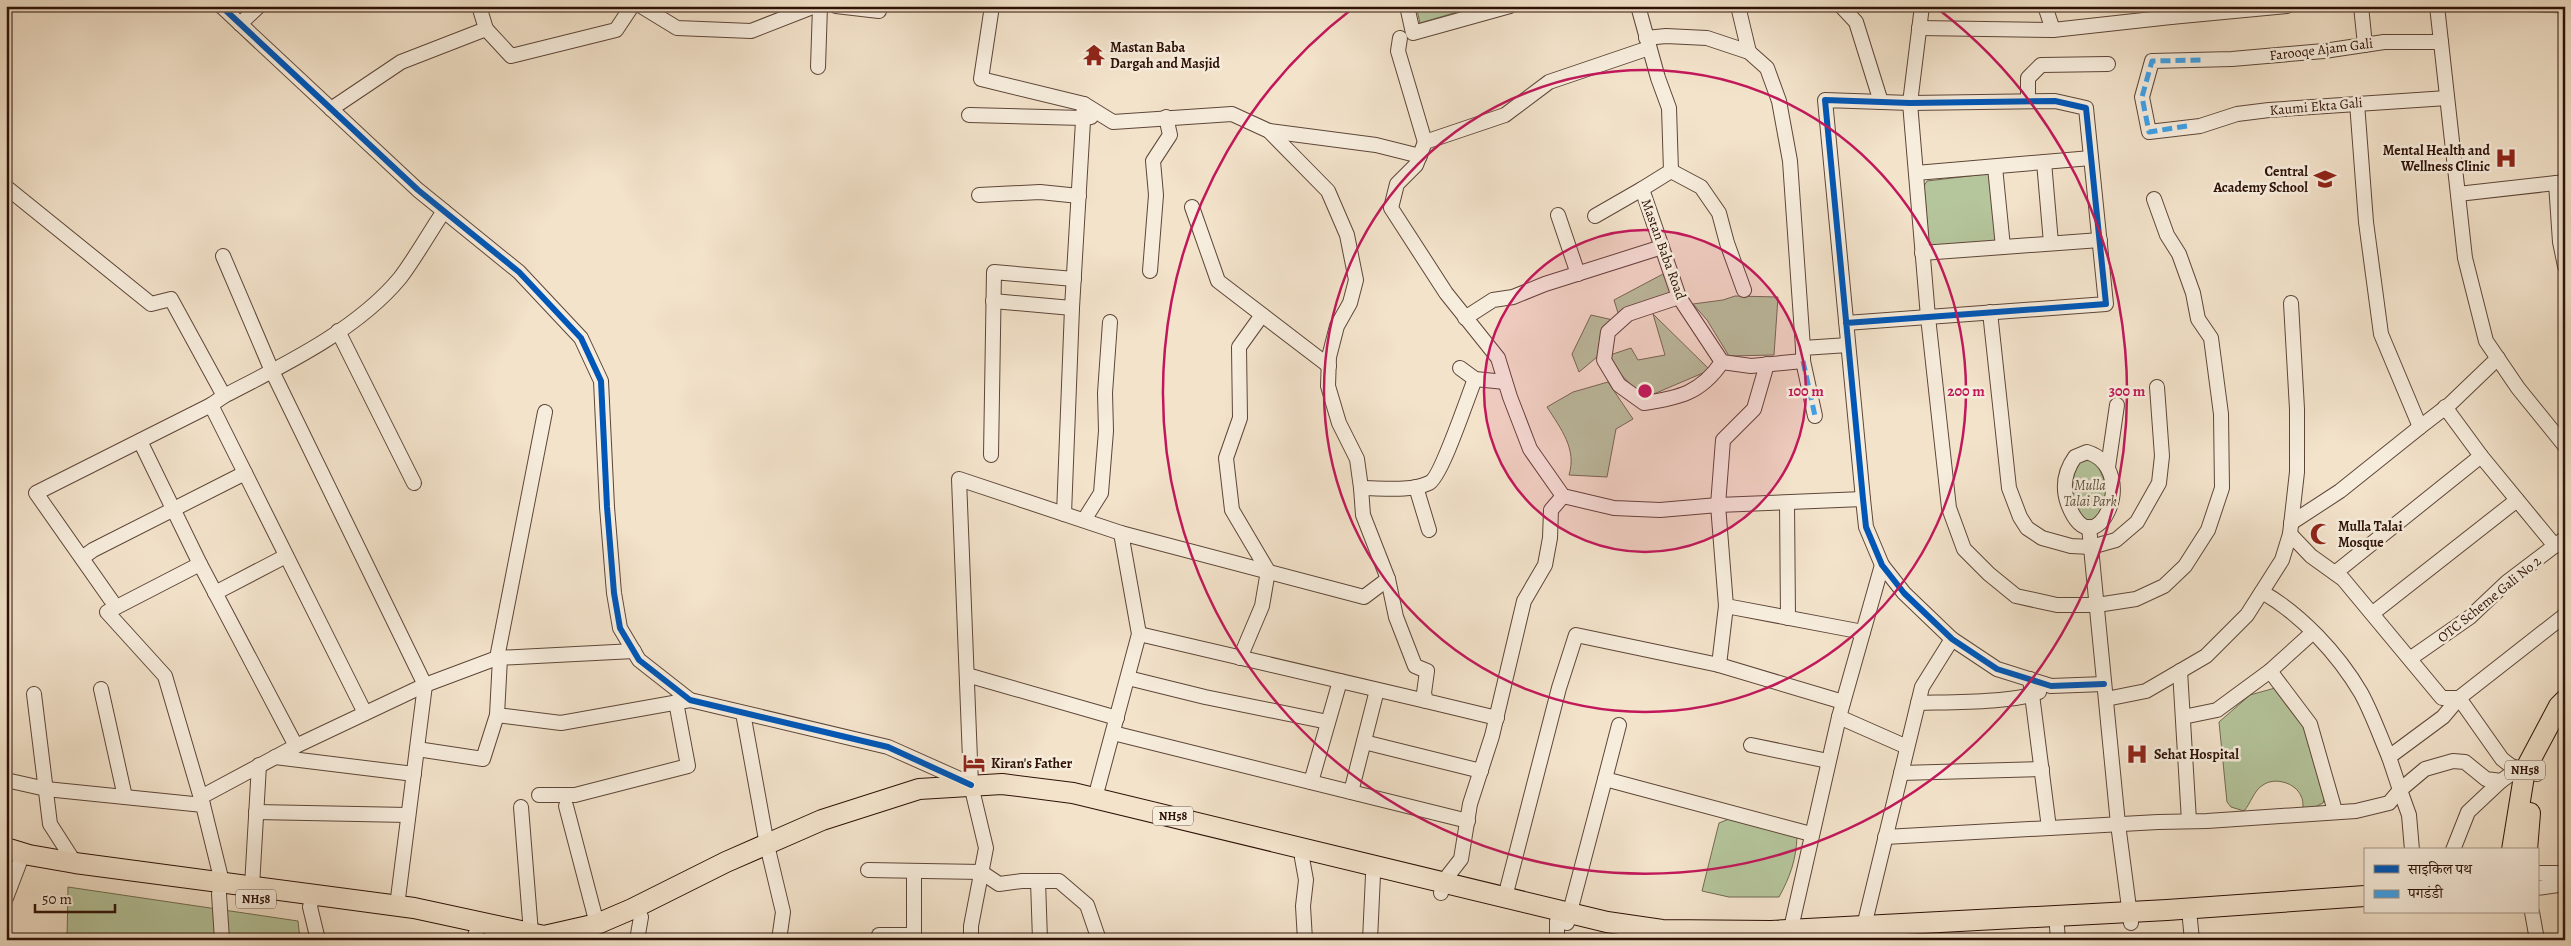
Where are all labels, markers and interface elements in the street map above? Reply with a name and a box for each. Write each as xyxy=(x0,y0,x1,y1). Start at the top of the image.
street label: Farooqe Ajam Gali xyxy=(2268,34,2374,65)
place label: Mastan Baba Dargah and Masjid xyxy=(1110,38,1221,73)
temple icon: Mastan Baba Dargah and Masjid xyxy=(1081,42,1107,68)
street label: Kaumi Ekta Gali xyxy=(2269,93,2363,120)
place label: Mental Health and Wellness Clinic xyxy=(2383,141,2490,176)
hospital icon: Mental Health and Wellness Clinic xyxy=(2493,145,2519,171)
place label: Central Academy School xyxy=(2212,162,2308,197)
school or university icon: Central Academy School xyxy=(2312,166,2338,192)
street label: Mastan Baba Road xyxy=(1636,196,1691,303)
text: 100 m xyxy=(1788,381,1824,401)
text: 200 m xyxy=(1947,381,1985,401)
text: 300 m xyxy=(2109,381,2146,401)
centre of rings xyxy=(1636,382,1654,400)
park label: Mulla Talai Park xyxy=(2063,476,2117,511)
place label: Mulla Talai Mosque xyxy=(2338,517,2402,552)
mosque icon: Mulla Talai Mosque xyxy=(2308,521,2334,547)
street label: OTC Scheme Gali No 2 xyxy=(2434,551,2545,647)
hospital icon: Sehat Hospital xyxy=(2124,741,2150,767)
place label: Sehat Hospital xyxy=(2154,745,2239,764)
hotel icon: Kiran's Father xyxy=(961,750,987,776)
place label: Kiran's Father xyxy=(991,754,1073,773)
road number: NH58 xyxy=(2505,760,2545,780)
road number: NH58 xyxy=(1153,806,1193,826)
legend xyxy=(2364,848,2538,914)
text: साइकिल पथ xyxy=(2407,859,2473,879)
scale bar xyxy=(35,881,115,913)
text: पगडंडी xyxy=(2407,883,2444,903)
text: 50 m xyxy=(42,889,72,909)
road number: NH58 xyxy=(236,890,276,909)

